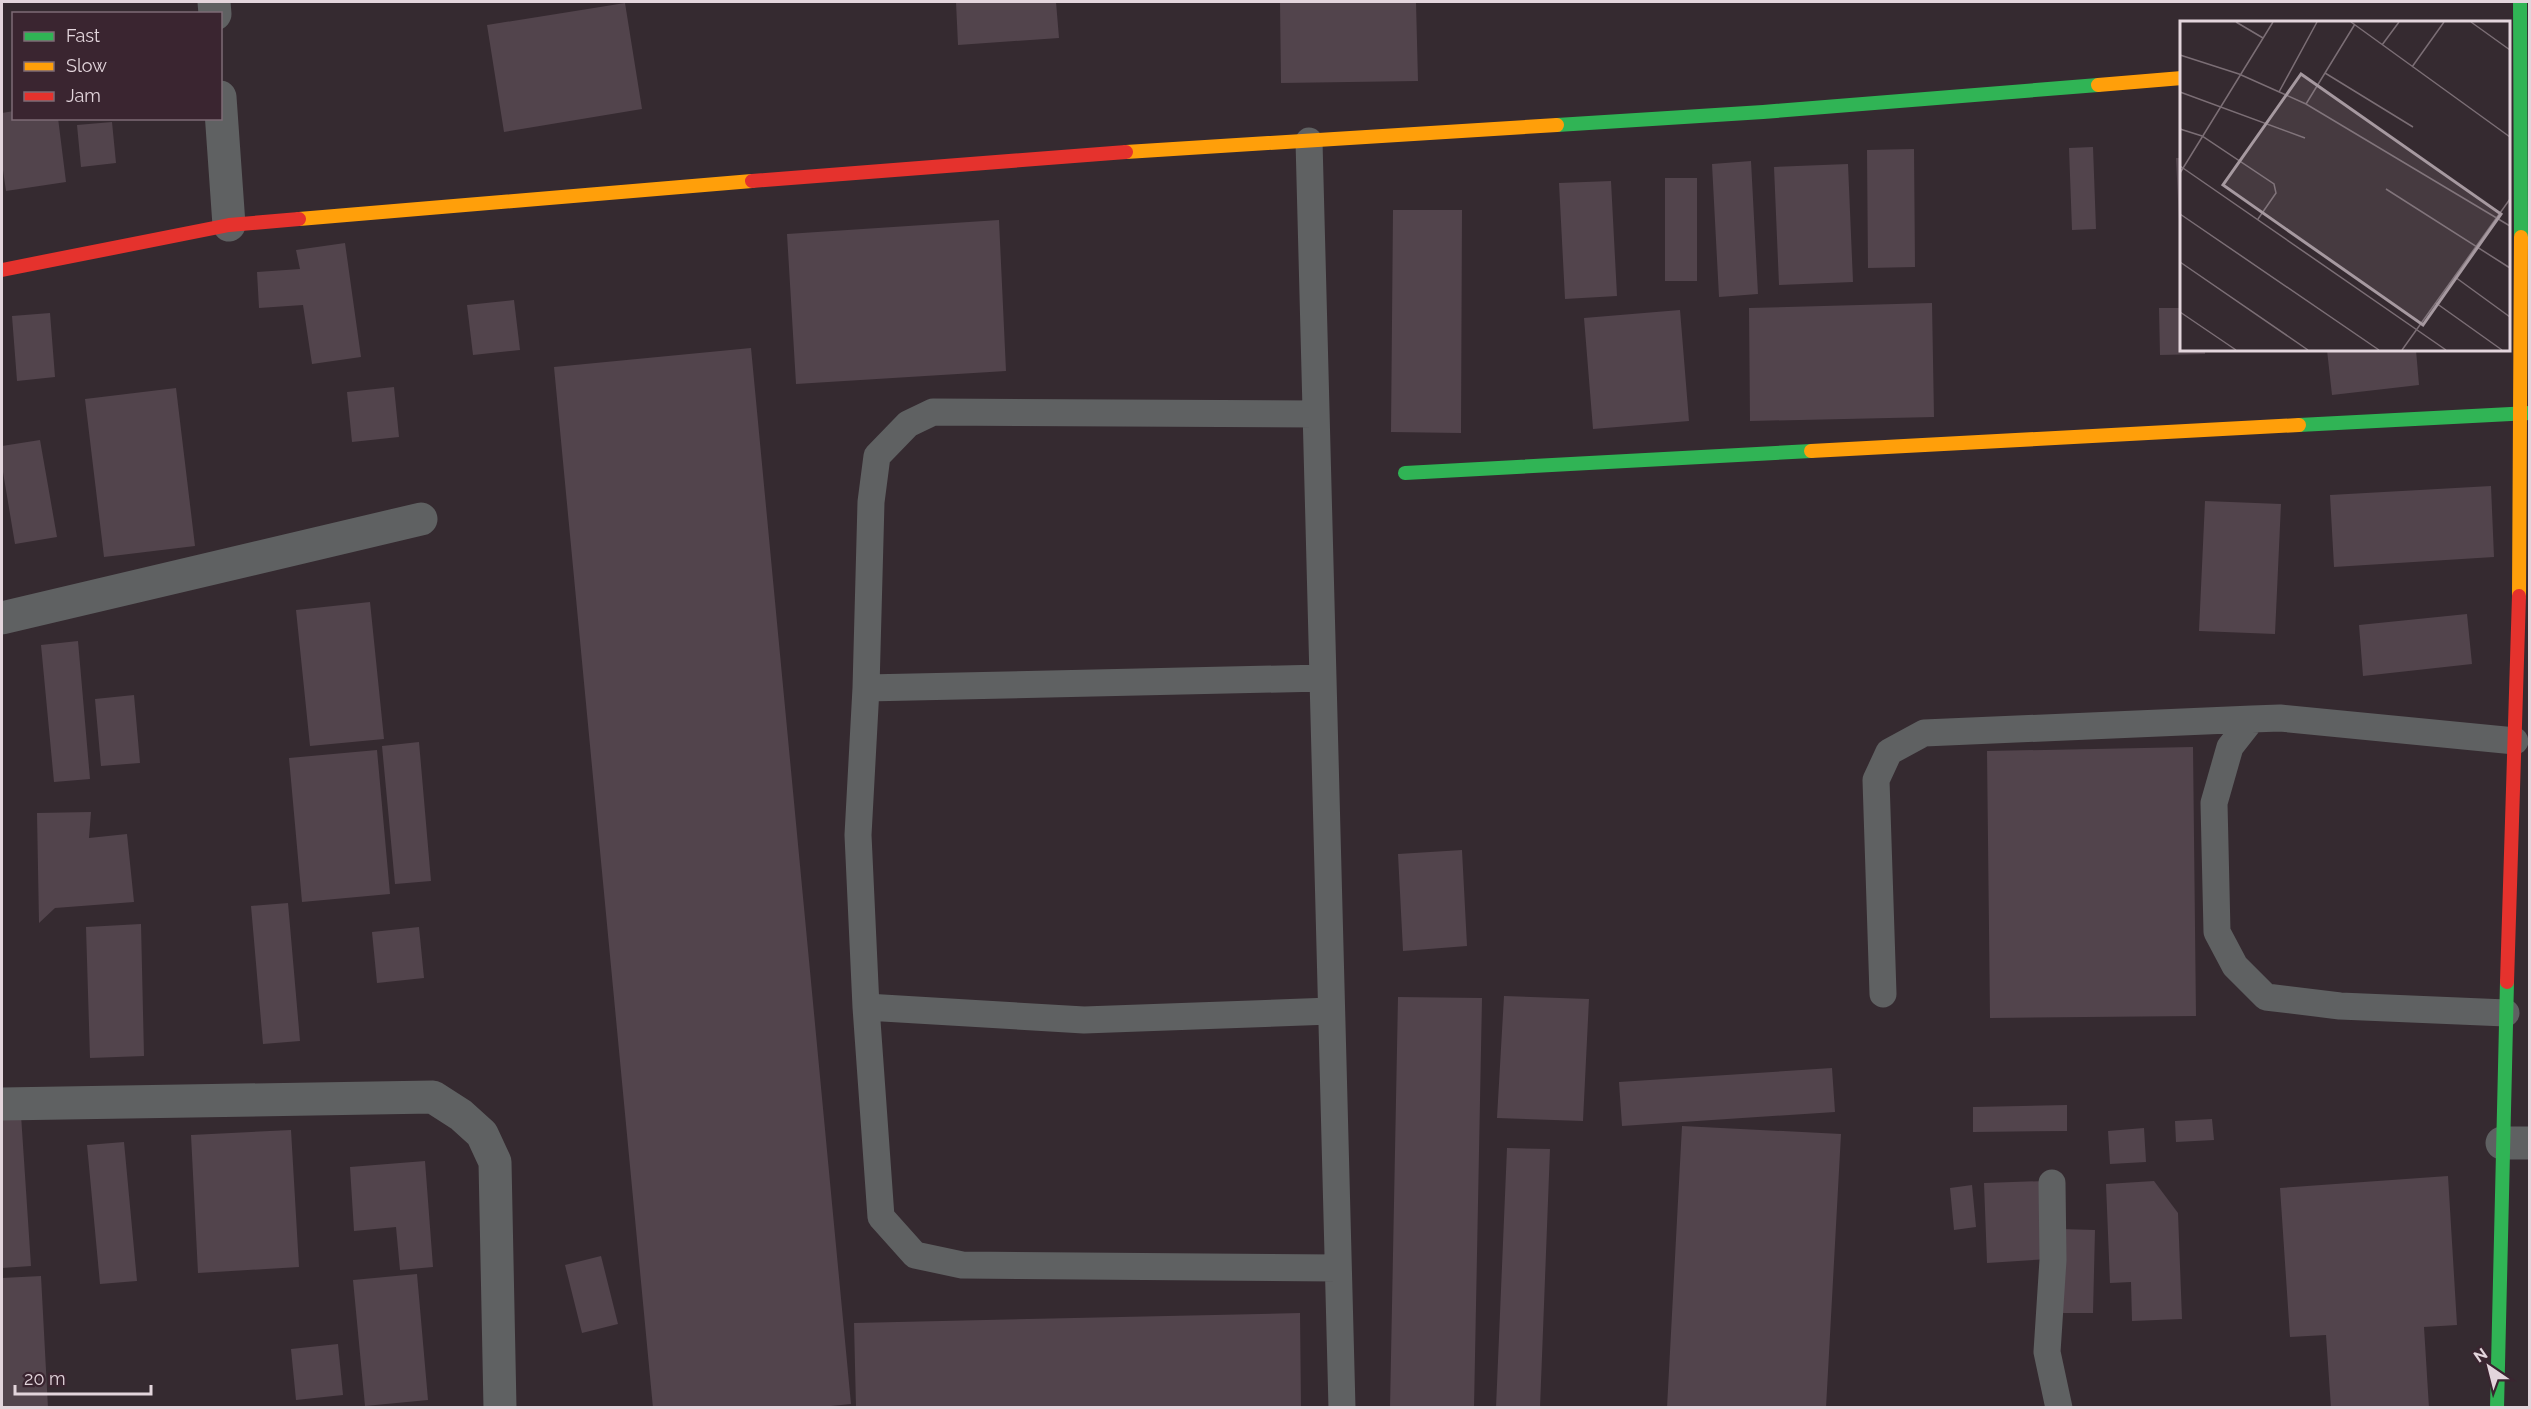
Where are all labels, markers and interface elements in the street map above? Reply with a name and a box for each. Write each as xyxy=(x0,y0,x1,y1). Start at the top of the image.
legend xyxy=(12,12,222,120)
inset map xyxy=(2180,21,2510,351)
text: Fast xyxy=(66,25,100,46)
text: Slow xyxy=(66,55,107,76)
text: Jam xyxy=(66,85,101,106)
north arrow xyxy=(2459,1337,2519,1397)
text: N xyxy=(2470,1344,2491,1366)
scale bar xyxy=(15,1358,152,1396)
text: 20 m xyxy=(24,1368,66,1389)

